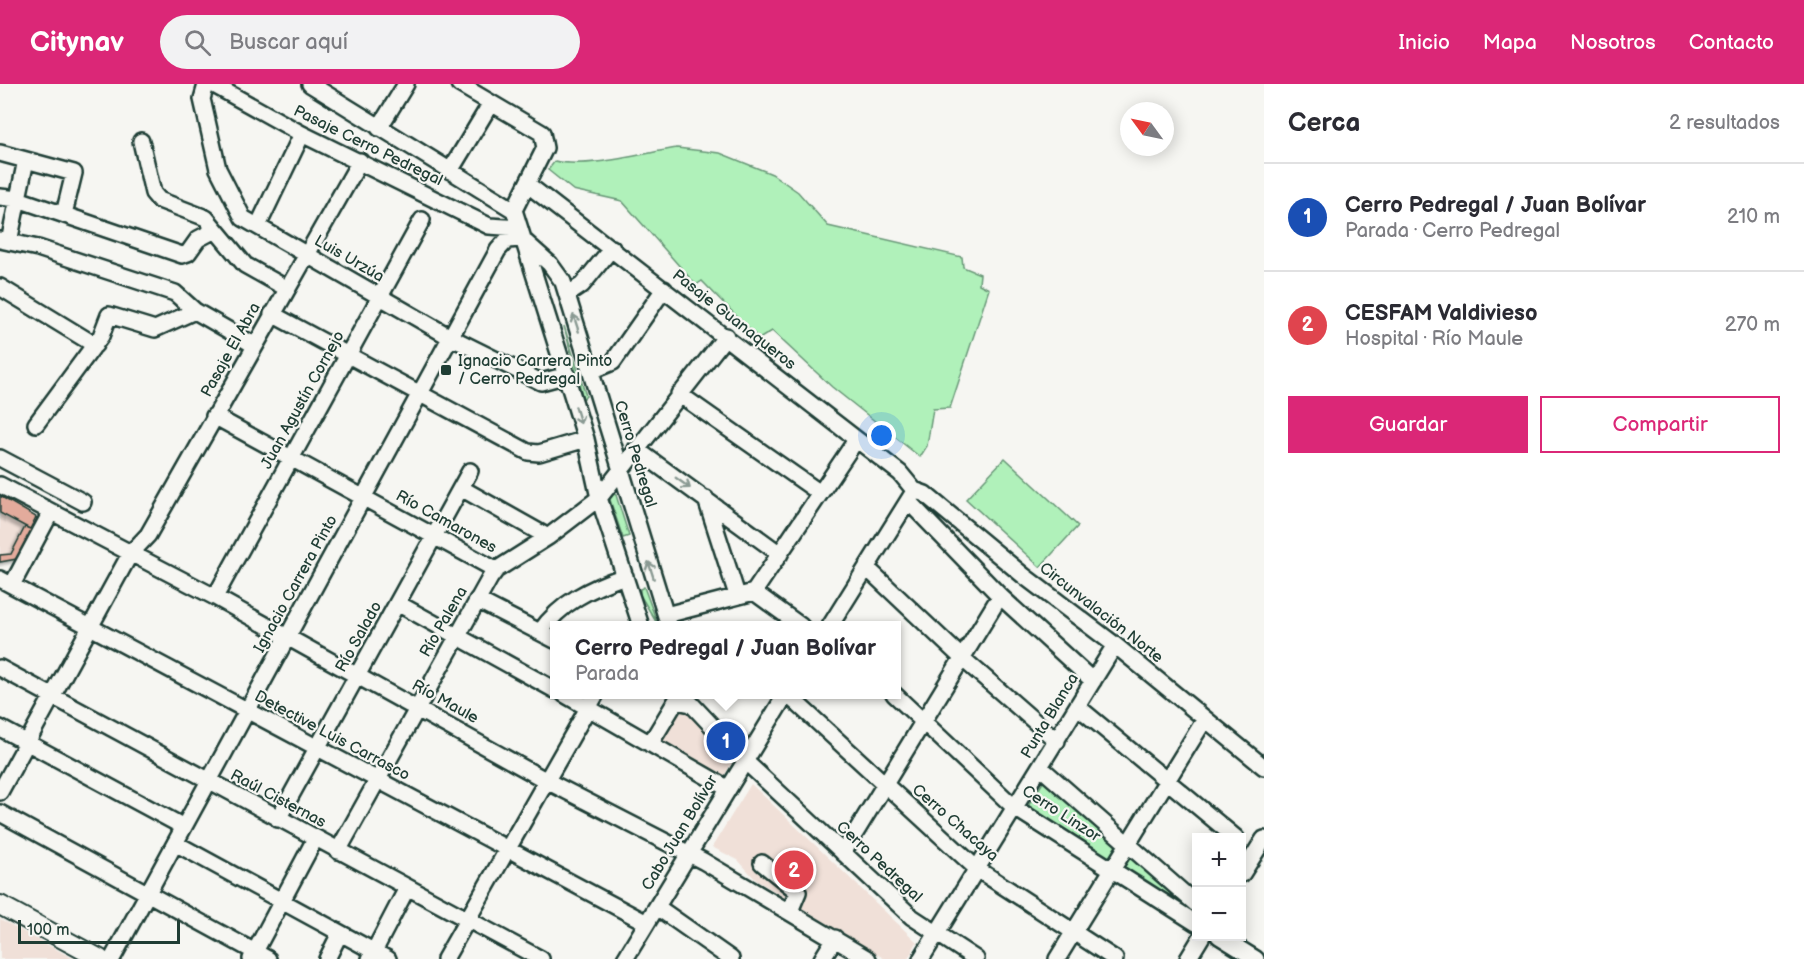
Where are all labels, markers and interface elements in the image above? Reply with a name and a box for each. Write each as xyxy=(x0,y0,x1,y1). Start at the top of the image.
search box xyxy=(160,15,580,69)
text: Citynav xyxy=(30,26,124,59)
icon: search xyxy=(181,26,214,59)
text: Buscar aquí xyxy=(229,29,348,56)
text: Inicio xyxy=(1399,30,1450,55)
text: Mapa xyxy=(1483,30,1537,55)
text: Nosotros xyxy=(1570,30,1656,55)
text: Contacto xyxy=(1689,30,1774,55)
street label: Pasaje Cerro Pedregal xyxy=(290,102,446,190)
north arrow xyxy=(1120,102,1174,156)
text: Cerca xyxy=(1288,108,1360,139)
text: 2 resultados xyxy=(1669,111,1780,135)
text: Cerro Pedregal / Juan Bolívar xyxy=(1345,192,1646,219)
text: 1 xyxy=(1303,205,1312,229)
text: 210 m xyxy=(1727,205,1780,229)
text: Parada · Cerro Pedregal xyxy=(1345,219,1560,243)
street label: Luis Urzúa xyxy=(311,231,387,287)
street label: Pasaje Guanaqueros xyxy=(669,266,800,374)
street label: Pasaje El Abra xyxy=(197,300,265,400)
text: CESFAM Valdivieso xyxy=(1345,300,1537,327)
text: 2 xyxy=(1302,313,1313,337)
text: 270 m xyxy=(1725,313,1780,337)
one-way arrow xyxy=(569,314,580,333)
text: Hospital · Río Maule xyxy=(1345,327,1523,351)
street label: Juan Agustín Cornejo xyxy=(257,328,349,472)
place label: Ignacio Carrera Pinto / Cerro Pedregal xyxy=(458,352,612,389)
marker: Ignacio Carrera Pinto / Cerro Pedregal xyxy=(439,363,453,377)
button: Guardar xyxy=(1288,396,1528,453)
button: Compartir xyxy=(1540,396,1780,453)
street label: Cerro Pedregal xyxy=(610,398,660,510)
one-way arrow xyxy=(573,405,585,424)
your location xyxy=(867,421,896,450)
one-way arrow xyxy=(675,477,691,489)
street label: Río Camarones xyxy=(392,486,500,558)
street label: Ignacio Carrera Pinto xyxy=(250,512,342,656)
street label: Circunvalación Norte xyxy=(1035,559,1167,668)
one-way arrow xyxy=(645,561,656,580)
street label: Río Palena xyxy=(416,583,472,661)
street label: Río Salado xyxy=(332,598,386,676)
popup xyxy=(550,621,901,699)
text: Cerro Pedregal / Juan Bolívar xyxy=(575,635,876,662)
text: Parada xyxy=(575,662,639,686)
street label: Punta Blanca xyxy=(1017,670,1083,762)
street label: Río Maule xyxy=(408,676,482,728)
street label: Detective Luis Carrasco xyxy=(251,687,413,785)
pin: 1 xyxy=(706,718,746,764)
street label: Raúl Cisternas xyxy=(227,766,329,832)
street label: Cabo Juan Bolívar xyxy=(638,772,722,894)
street label: Cerro Chacaya xyxy=(908,780,1002,866)
street label: Cerro Linzor xyxy=(1018,782,1104,847)
street label: Cerro Pedregal xyxy=(832,817,926,907)
map controls xyxy=(1192,833,1246,941)
button: + xyxy=(1192,833,1246,887)
pin: 2 xyxy=(774,848,814,892)
button: − xyxy=(1192,887,1246,941)
scale bar xyxy=(18,917,180,944)
text: 100 m xyxy=(27,921,70,940)

